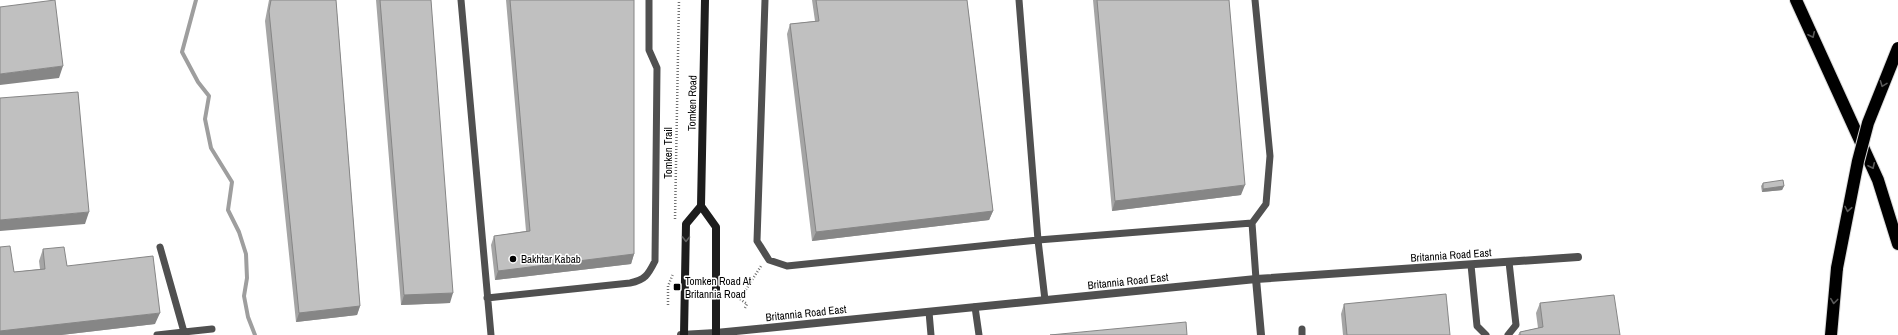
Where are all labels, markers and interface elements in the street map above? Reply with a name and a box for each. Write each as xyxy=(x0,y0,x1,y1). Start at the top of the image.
one-way arrow xyxy=(1807,31,1815,39)
street label: Tomken Road xyxy=(685,75,699,131)
one-way arrow xyxy=(1880,81,1888,88)
street label: Tomken Trail xyxy=(661,127,675,179)
one-way arrow xyxy=(1867,162,1875,170)
one-way arrow xyxy=(1844,206,1852,212)
one-way arrow xyxy=(682,236,690,242)
street label: Britannia Road East xyxy=(1410,245,1492,265)
place label: Bakhtar Kabab xyxy=(521,252,581,266)
marker: Bakhtar Kabab xyxy=(508,254,518,264)
street label: Britannia Road East xyxy=(1087,270,1170,292)
place label: Tomken Road At Britannia Road xyxy=(685,274,752,301)
marker: Tomken Road At Britannia Road xyxy=(672,282,682,292)
one-way arrow xyxy=(1830,298,1839,304)
street label: Britannia Road East xyxy=(765,302,848,324)

